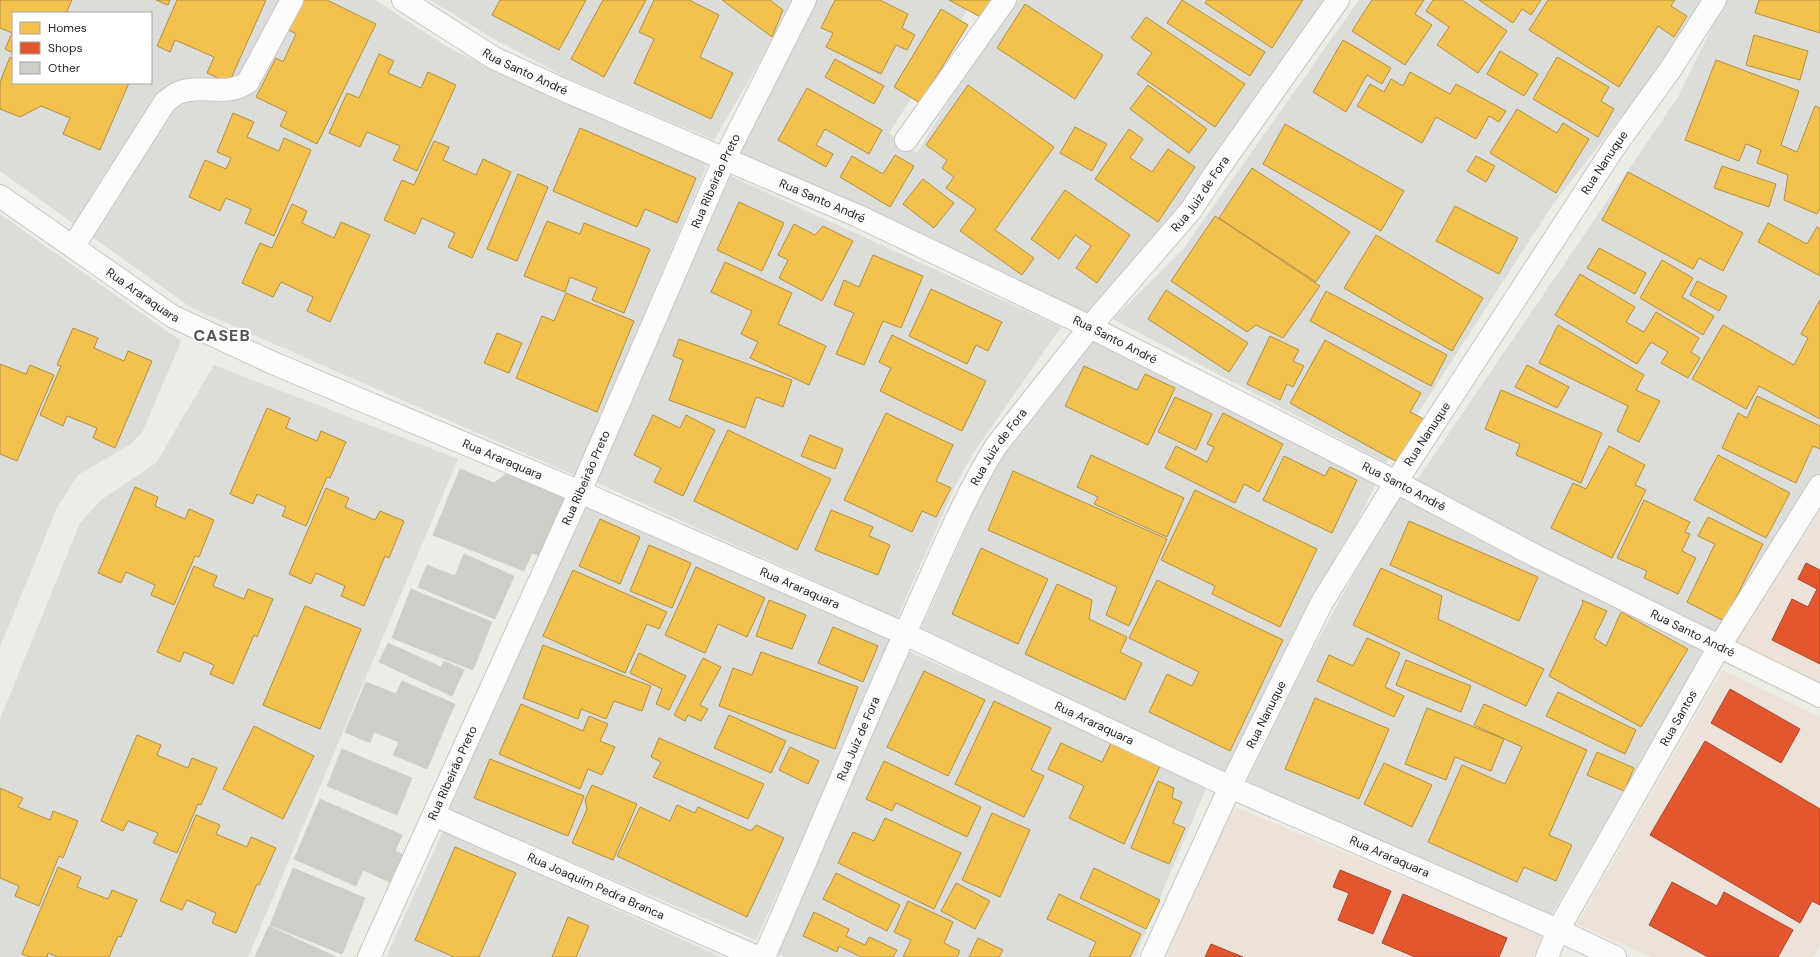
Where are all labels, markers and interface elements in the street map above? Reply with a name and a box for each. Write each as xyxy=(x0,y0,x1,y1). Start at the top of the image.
legend xyxy=(12,12,152,84)
text: Homes xyxy=(48,20,87,36)
text: Shops xyxy=(48,40,83,56)
street label: Rua Santo André xyxy=(479,45,570,99)
text: Other xyxy=(48,60,81,76)
street label: Rua Nanuque xyxy=(1577,127,1632,198)
street label: Rua Ribeirão Preto xyxy=(688,131,744,231)
street label: Rua Juiz de Fora xyxy=(1167,153,1233,235)
street label: Rua Santo André xyxy=(777,175,868,227)
street label: Rua Araraquara xyxy=(103,264,182,326)
street label: Rua Santo André xyxy=(1070,312,1160,368)
district label: CASEB xyxy=(193,325,251,346)
street label: Rua Nanuque xyxy=(1401,399,1454,469)
street label: Rua Juiz de Fora xyxy=(967,405,1031,488)
street label: Rua Ribeirão Preto xyxy=(558,428,614,528)
street label: Rua Araraquara xyxy=(460,435,545,483)
street label: Rua Santo André xyxy=(1359,458,1449,515)
street label: Rua Araraquara xyxy=(757,564,842,613)
street label: Rua Santo André xyxy=(1648,606,1738,661)
street label: Rua Nanuque xyxy=(1242,678,1290,751)
street label: Rua Santos xyxy=(1656,687,1701,749)
street label: Rua Juiz de Fora xyxy=(833,694,884,783)
street label: Rua Araraquara xyxy=(1052,698,1136,749)
street label: Rua Ribeirão Preto xyxy=(424,723,481,823)
street label: Rua Araraquara xyxy=(1347,832,1432,881)
street label: Rua Joaquim Pedra Branca xyxy=(525,849,667,923)

